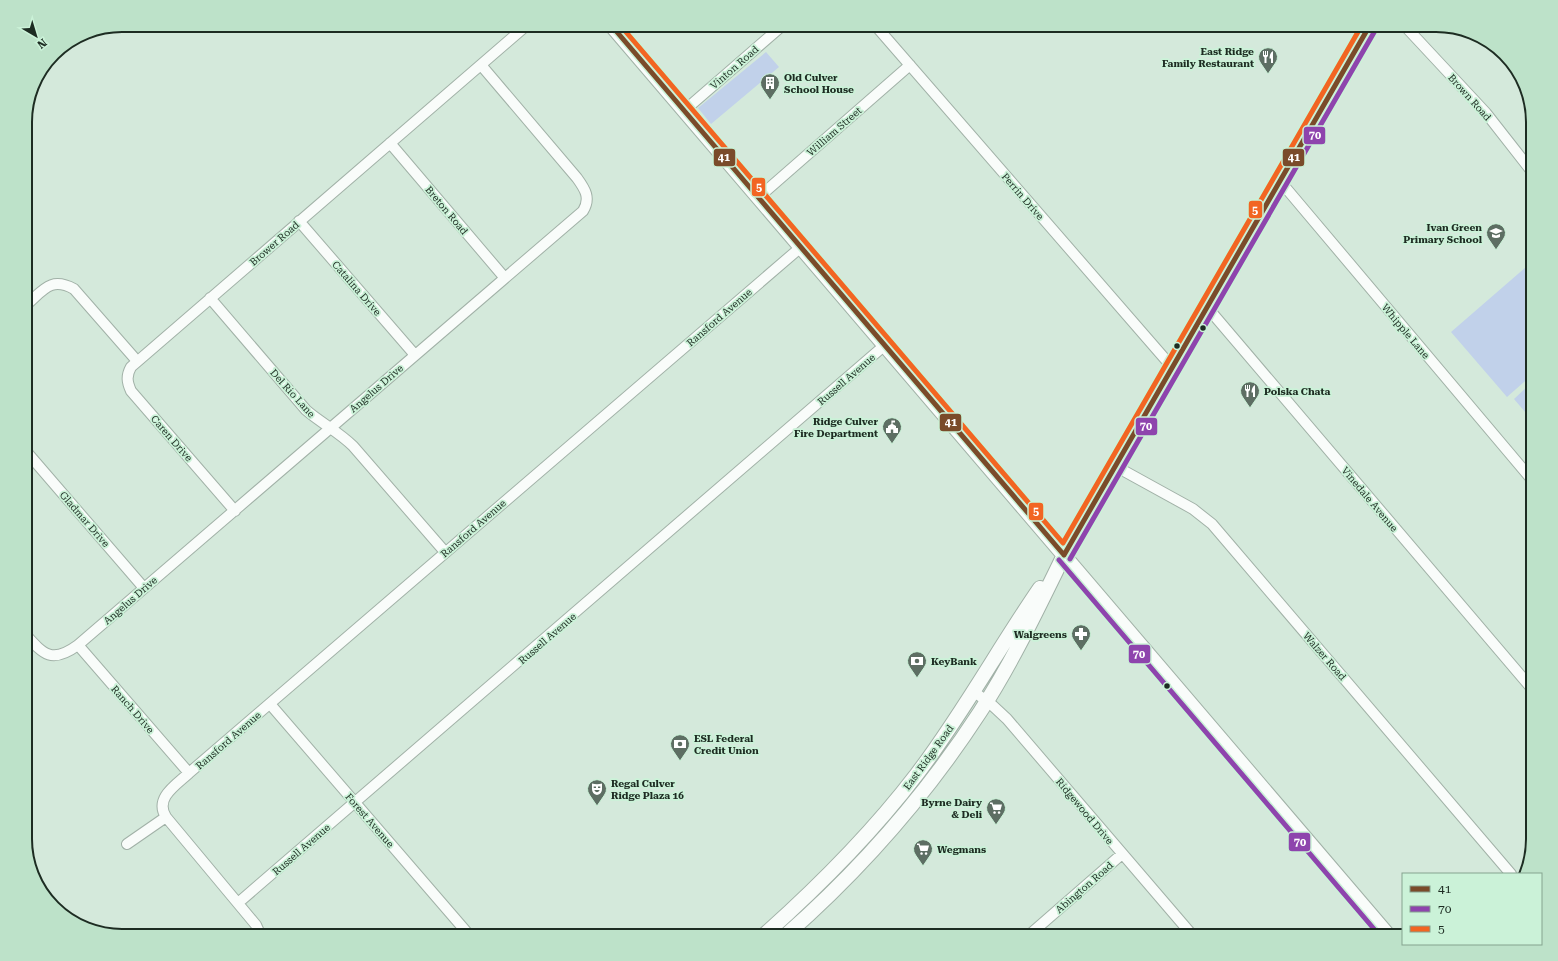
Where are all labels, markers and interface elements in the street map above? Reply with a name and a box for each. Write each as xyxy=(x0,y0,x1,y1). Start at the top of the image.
north arrow xyxy=(16,16,56,56)
text: N xyxy=(34,36,49,52)
street label: Vinton Road xyxy=(708,43,761,91)
place label: East Ridge Family Restaurant xyxy=(1162,46,1254,69)
restaurant icon: East Ridge Family Restaurant xyxy=(1257,46,1279,74)
building icon: Old Culver School House xyxy=(759,72,781,100)
place label: Old Culver School House xyxy=(784,72,854,95)
street label: Brown Road xyxy=(1446,72,1494,123)
street label: William Street xyxy=(805,105,864,158)
line badge: 70 xyxy=(1303,126,1326,145)
text: 70 xyxy=(1309,129,1321,142)
line badge: 41 xyxy=(713,148,736,167)
line badge: 41 xyxy=(1282,148,1305,167)
text: 41 xyxy=(718,151,730,164)
text: 41 xyxy=(1288,151,1300,164)
street label: Perrin Drive xyxy=(999,171,1046,222)
line badge: 5 xyxy=(751,177,766,197)
text: 5 xyxy=(756,181,762,194)
street label: Breton Road xyxy=(423,184,470,237)
line badge: 5 xyxy=(1248,200,1263,219)
text: 5 xyxy=(1252,204,1258,217)
street label: Brower Road xyxy=(248,219,302,268)
place label: Ivan Green Primary School xyxy=(1403,222,1483,245)
school or university icon: Ivan Green Primary School xyxy=(1485,222,1507,250)
street label: Catalina Drive xyxy=(330,259,384,318)
street label: Ransford Avenue xyxy=(685,286,754,348)
street label: Whipple Lane xyxy=(1380,302,1432,361)
unlabelled marker xyxy=(1198,323,1208,333)
unlabelled marker xyxy=(1172,341,1182,351)
street label: Russell Avenue xyxy=(815,351,878,407)
street label: Angelus Drive xyxy=(347,362,406,415)
street label: Del Rio Lane xyxy=(268,367,318,420)
restaurant icon: Polska Chata xyxy=(1239,380,1261,408)
place label: Polska Chata xyxy=(1264,386,1330,397)
street label: Caren Drive xyxy=(149,413,195,464)
line badge: 41 xyxy=(939,413,962,432)
place label: Ridge Culver Fire Department xyxy=(794,416,878,439)
public building icon: Ridge Culver Fire Department xyxy=(881,416,903,444)
text: 41 xyxy=(945,416,957,429)
line badge: 70 xyxy=(1135,417,1158,436)
text: 70 xyxy=(1140,420,1152,433)
street label: Vinedale Avenue xyxy=(1339,465,1400,534)
street label: Gladmar Drive xyxy=(58,489,112,550)
street label: Ransford Avenue xyxy=(439,497,508,559)
line badge: 5 xyxy=(1028,502,1044,521)
text: 5 xyxy=(1033,505,1039,518)
street label: Angelus Drive xyxy=(101,574,160,627)
street label: Russell Avenue xyxy=(516,610,579,666)
pharmacy icon: Walgreens xyxy=(1070,623,1092,651)
place label: Walgreens xyxy=(1014,629,1067,640)
street label: Walzer Road xyxy=(1301,630,1349,683)
line badge: 70 xyxy=(1128,644,1151,664)
text: 70 xyxy=(1133,648,1145,661)
bank icon: KeyBank xyxy=(906,650,928,678)
place label: KeyBank xyxy=(931,656,977,667)
unlabelled marker xyxy=(1162,681,1172,691)
street label: Ranch Drive xyxy=(109,683,157,736)
street label: Ransford Avenue xyxy=(194,709,263,771)
street label: East Ridge Road xyxy=(901,722,956,792)
bank icon: ESL Federal Credit Union xyxy=(669,733,691,761)
place label: ESL Federal Credit Union xyxy=(694,733,759,756)
street label: Ridgewood Drive xyxy=(1054,776,1116,847)
theatre icon: Regal Culver Ridge Plaza 16 xyxy=(586,778,608,806)
place label: Regal Culver Ridge Plaza 16 xyxy=(611,778,684,801)
street label: Forest Avenue xyxy=(343,791,396,850)
place label: Byrne Dairy & Deli xyxy=(921,797,983,820)
supermarket icon: Byrne Dairy & Deli xyxy=(985,797,1007,825)
street label: Russell Avenue xyxy=(270,821,333,877)
line badge: 70 xyxy=(1288,832,1311,852)
text: 70 xyxy=(1294,836,1306,849)
supermarket icon: Wegmans xyxy=(912,838,934,866)
place label: Wegmans xyxy=(937,844,986,855)
street label: Abington Road xyxy=(1053,859,1116,915)
legend xyxy=(1402,873,1542,945)
text: 41 xyxy=(1438,882,1452,896)
text: 70 xyxy=(1438,902,1452,916)
text: 5 xyxy=(1438,922,1445,936)

